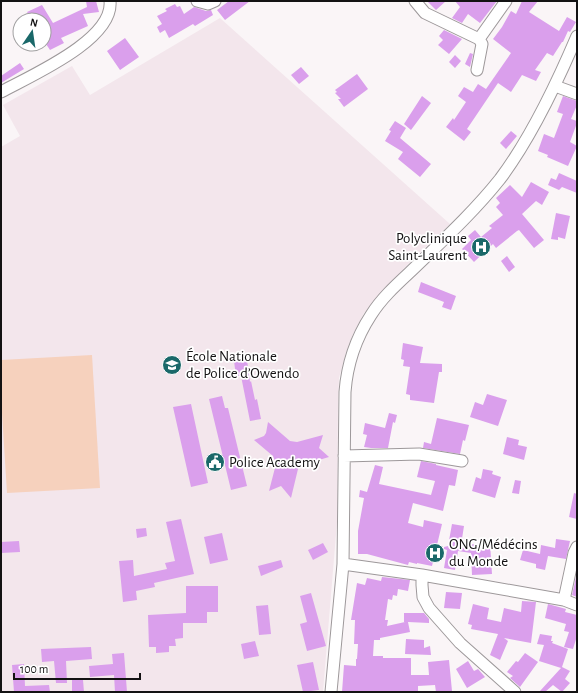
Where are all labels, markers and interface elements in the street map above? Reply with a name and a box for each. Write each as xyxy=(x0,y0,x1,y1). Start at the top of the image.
north arrow xyxy=(12,12,52,52)
text: N xyxy=(29,17,39,29)
place label: Polyclinique Saint-Laurent xyxy=(388,231,467,263)
hospital icon: Polyclinique Saint-Laurent xyxy=(470,236,492,258)
place label: École Nationale de Police d’Owendo xyxy=(186,347,299,381)
school or university icon: École Nationale de Police d’Owendo xyxy=(161,354,183,376)
public building icon: Police Academy xyxy=(204,451,226,473)
place label: Police Academy xyxy=(229,455,320,470)
place label: ONG/Médécins du Monde xyxy=(449,537,538,569)
hospital icon: ONG/Médécins du Monde xyxy=(424,542,446,564)
scale bar xyxy=(14,655,140,681)
text: 100 m xyxy=(20,663,48,675)

